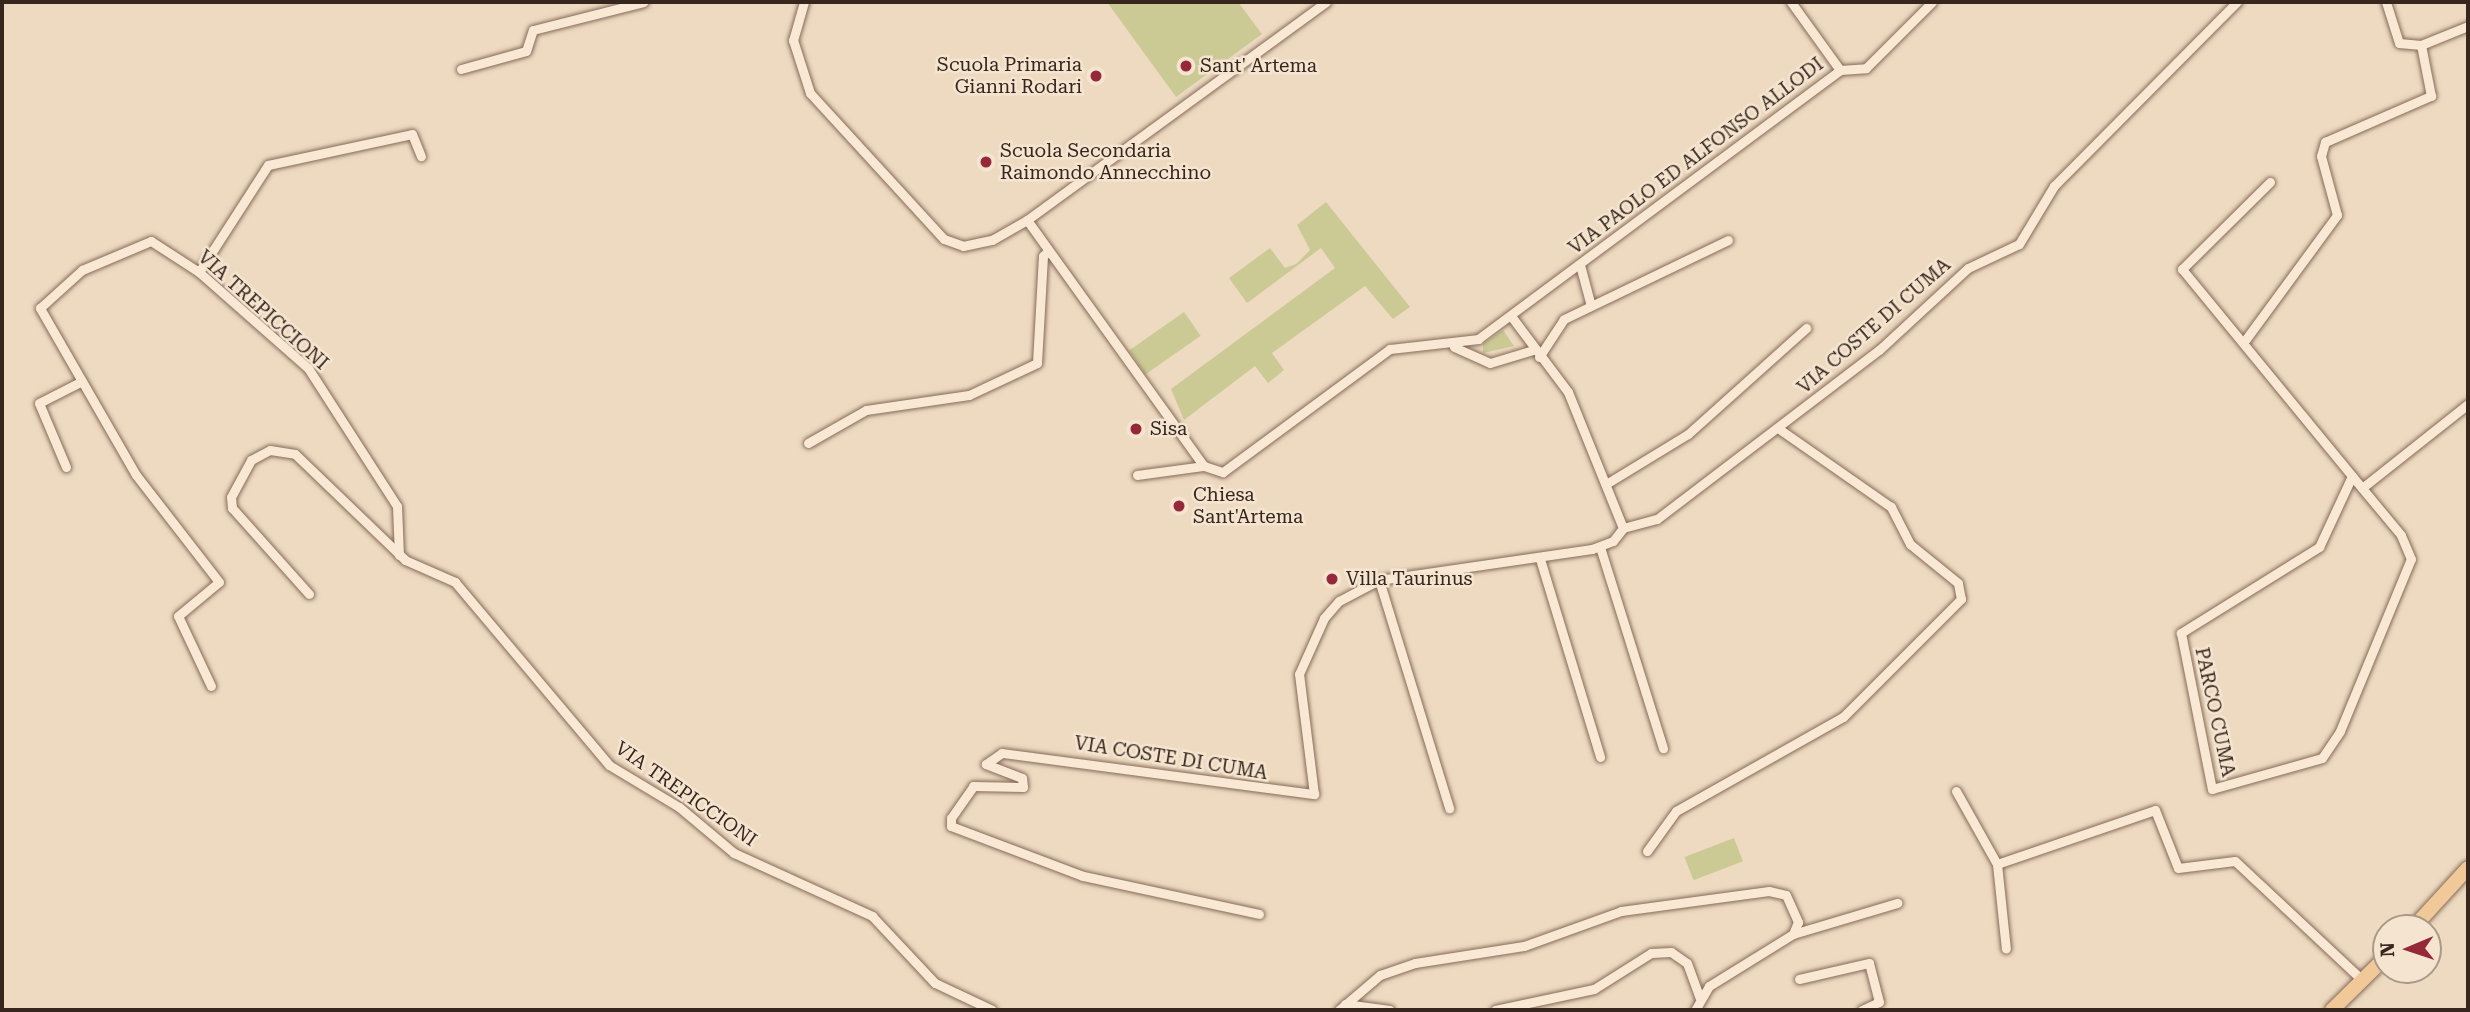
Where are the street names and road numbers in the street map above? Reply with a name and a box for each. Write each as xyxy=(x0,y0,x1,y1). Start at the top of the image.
street label: VIA PAOLO ED ALFONSO ALLODI xyxy=(1564,53,1828,259)
street label: VIA TREPICCIONI xyxy=(193,245,333,375)
street label: VIA COSTE DI CUMA xyxy=(1793,253,1955,399)
street label: PARCO CUMA xyxy=(2190,645,2240,779)
street label: VIA COSTE DI CUMA xyxy=(1073,731,1269,785)
street label: VIA TREPICCIONI xyxy=(611,737,761,851)

